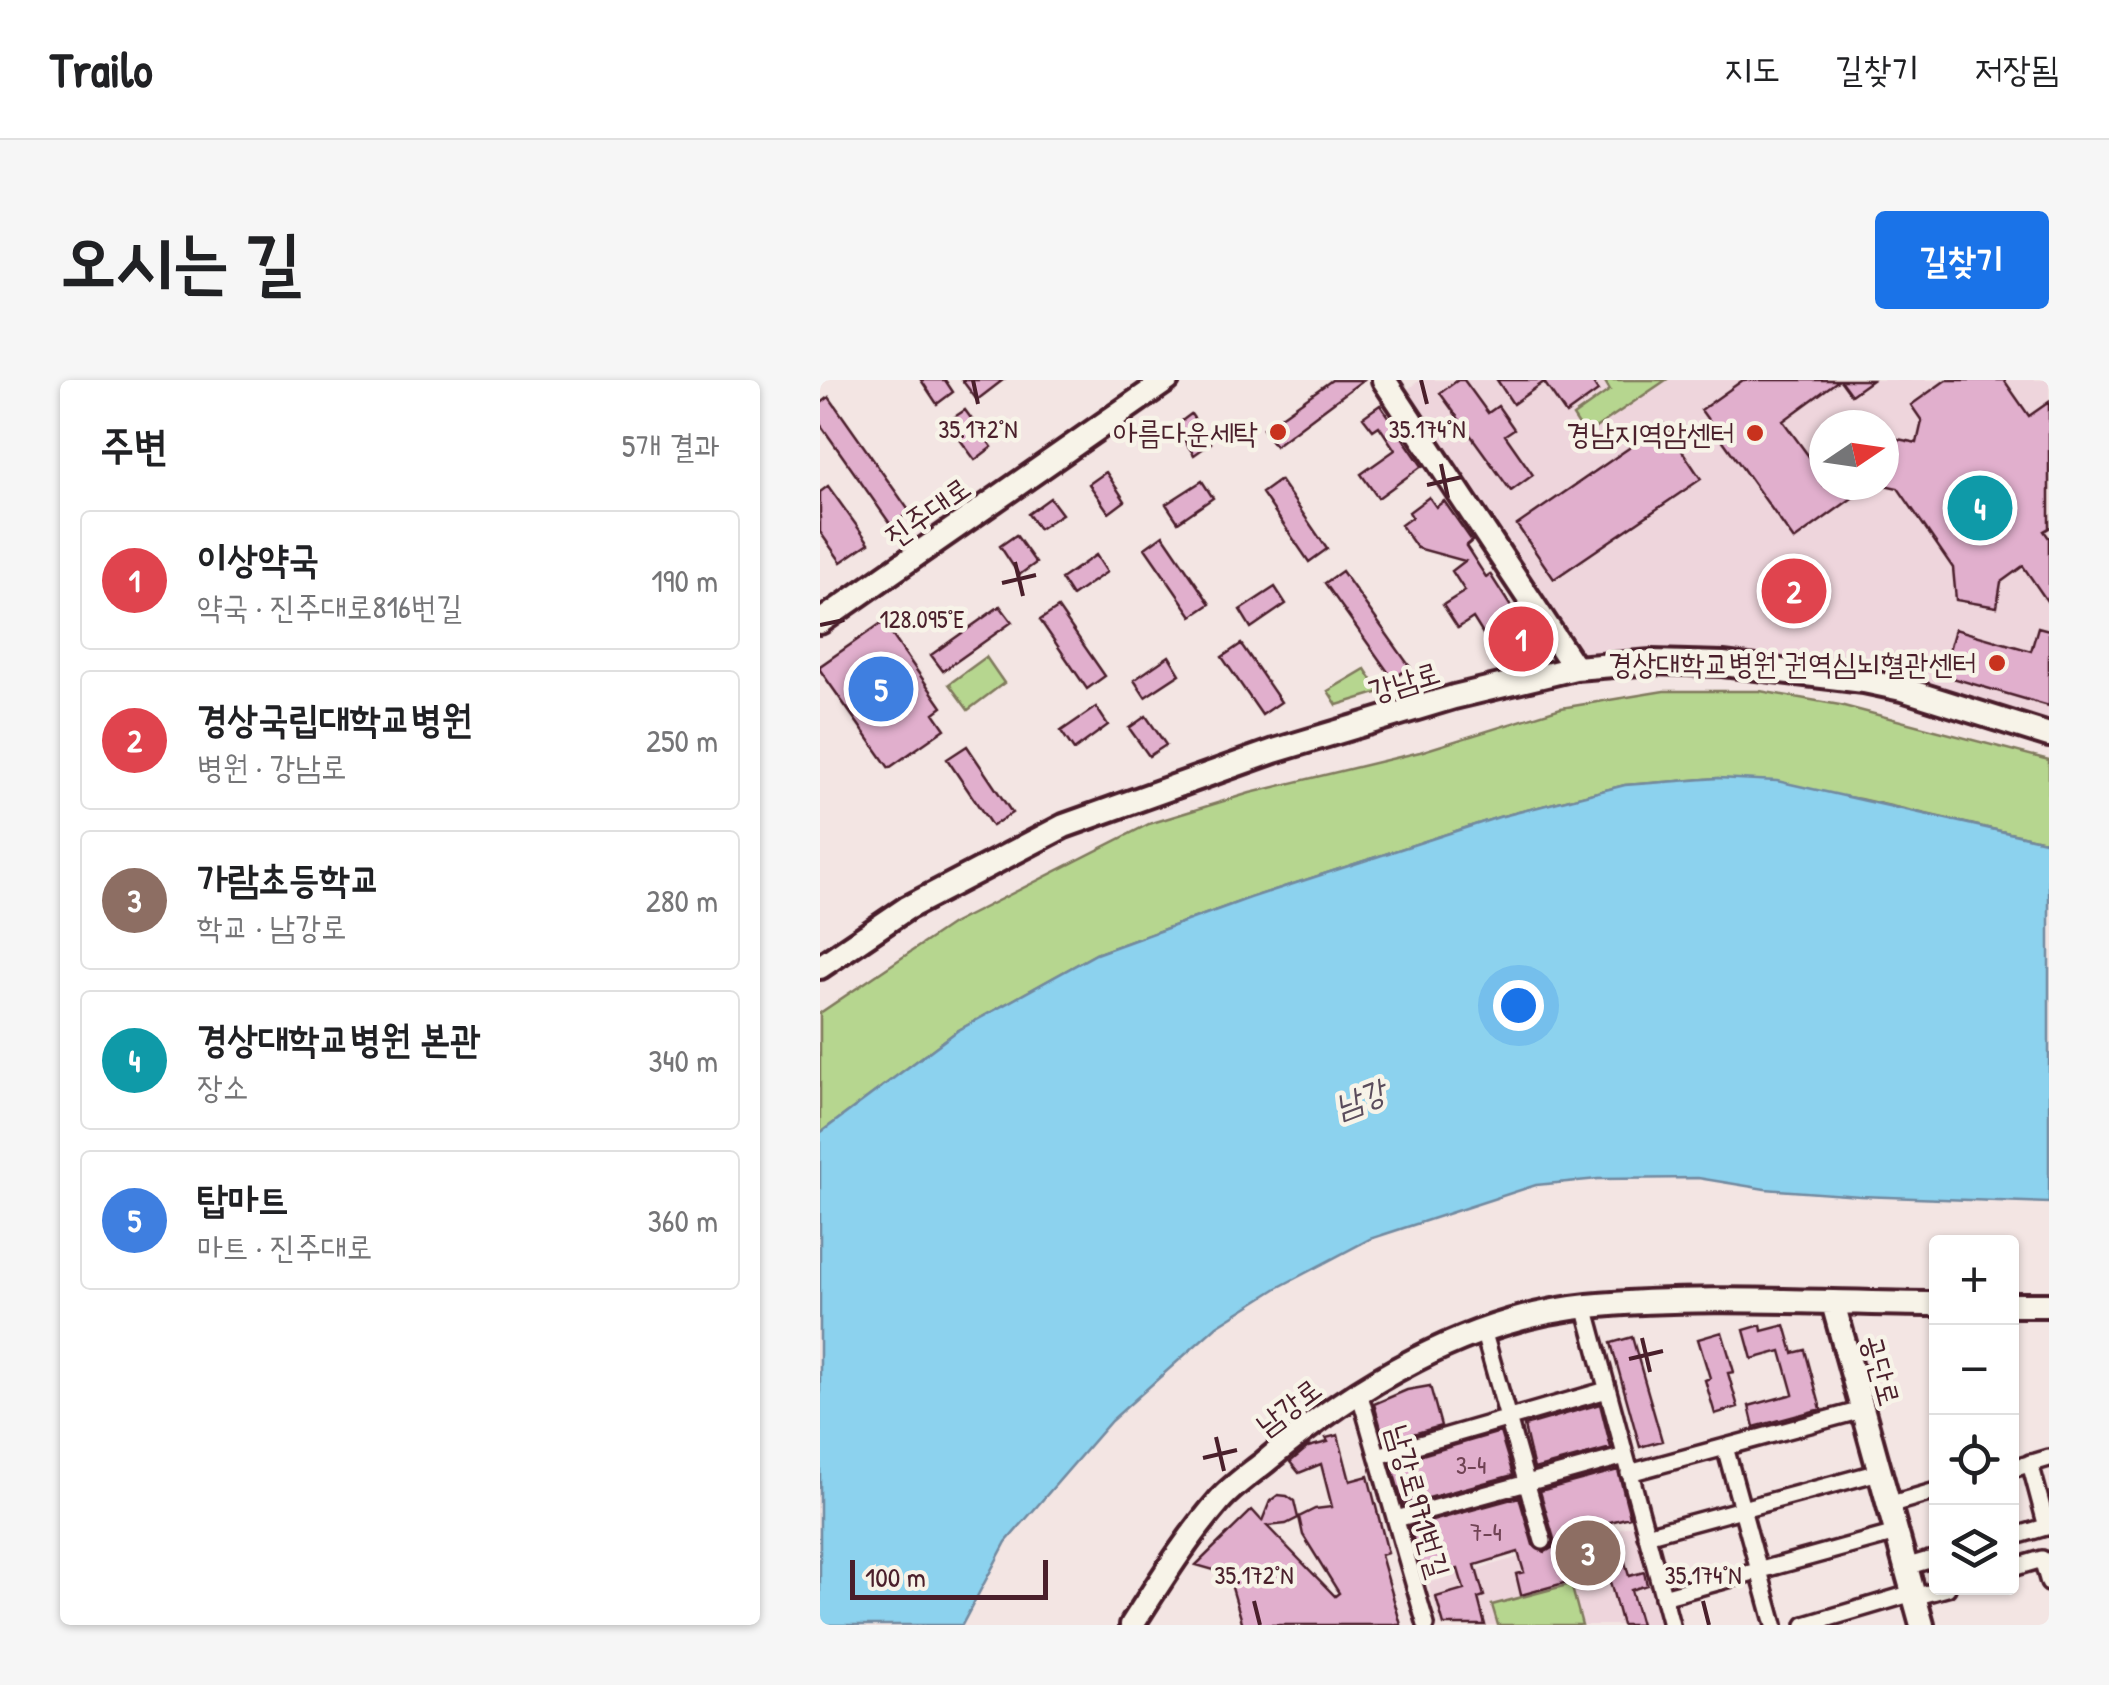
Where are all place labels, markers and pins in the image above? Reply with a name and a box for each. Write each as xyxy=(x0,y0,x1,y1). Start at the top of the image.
place label: 아름다운세탁 xyxy=(1113,412,1258,452)
place label: 경남지역암센터 xyxy=(1566,413,1735,453)
marker: 아름다운세탁 xyxy=(1267,421,1289,443)
marker: 경남지역암센터 xyxy=(1744,422,1766,444)
pin: 4 xyxy=(1948,470,2012,546)
pin: 2 xyxy=(1762,554,1826,628)
pin: 1 xyxy=(1488,602,1554,676)
place label: 경상대학교병원 권역심뇌혈관센터 xyxy=(1608,643,1977,683)
pin: 5 xyxy=(848,652,914,726)
marker: 경상대학교병원 권역심뇌혈관센터 xyxy=(1986,652,2008,674)
pin: 3 xyxy=(1556,1516,1620,1590)

